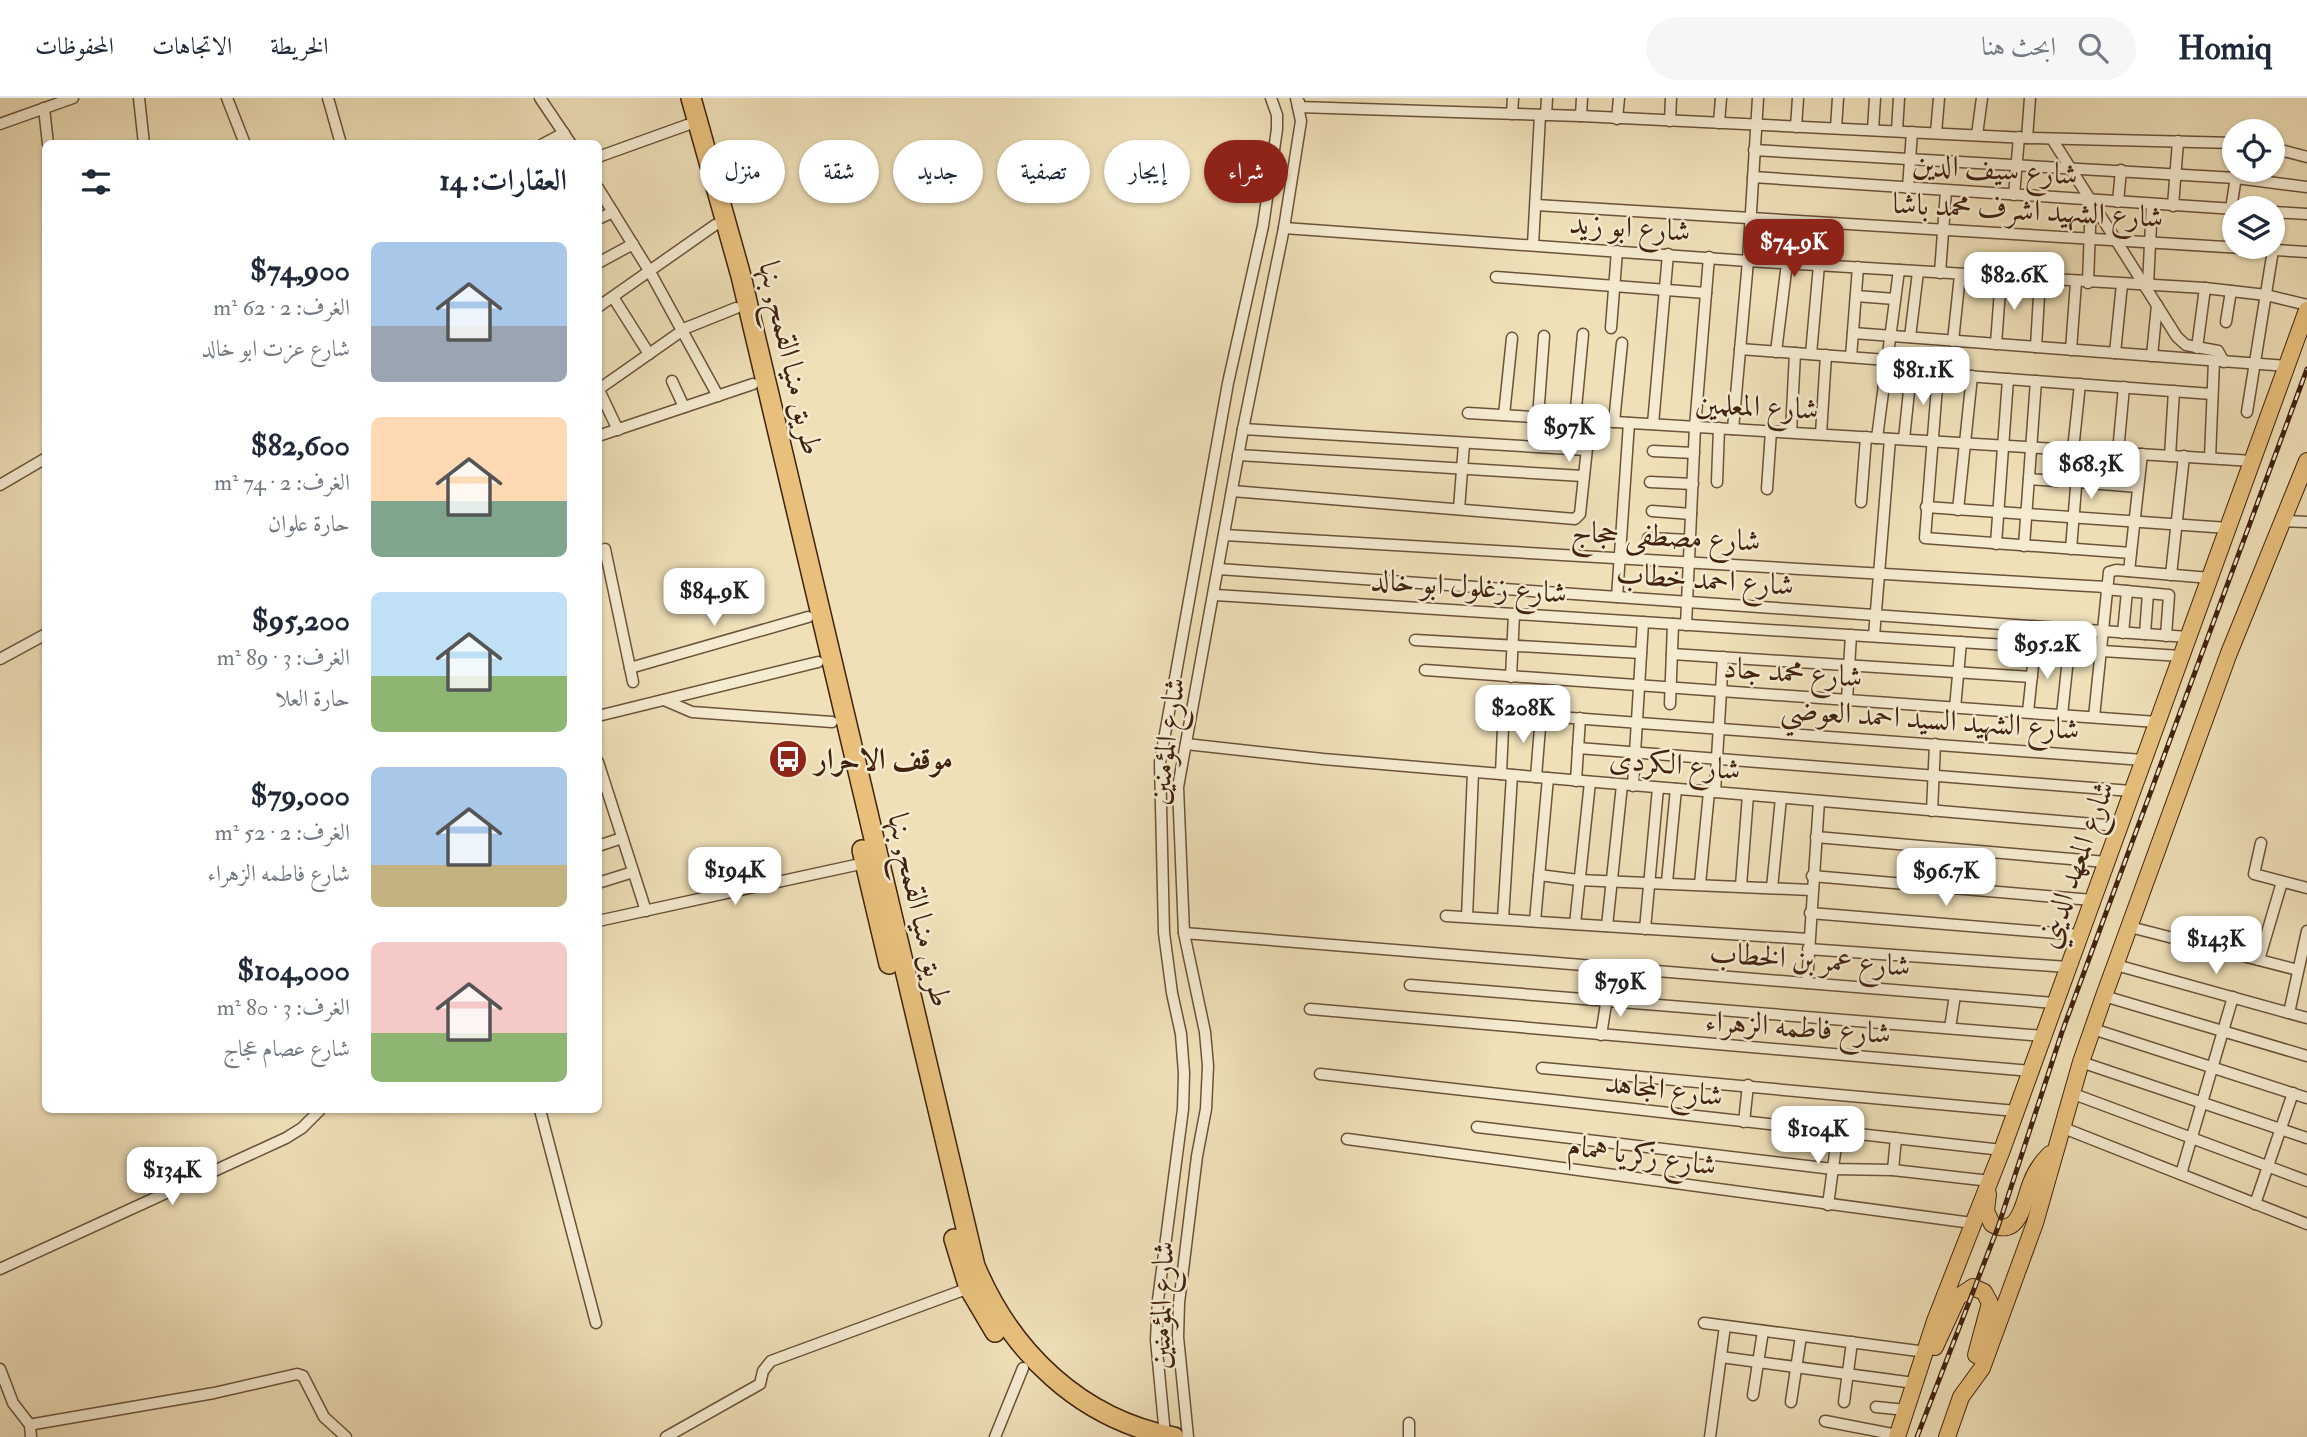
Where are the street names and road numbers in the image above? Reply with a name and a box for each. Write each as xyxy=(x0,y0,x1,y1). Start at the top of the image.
street label: شارع سيف الدين xyxy=(1911,145,2079,200)
street label: شارع الشهيد اشرف محمد باشا xyxy=(1891,185,2164,242)
street label: شارع ابو زيد xyxy=(1568,205,1692,256)
street label: طريق منيا القمح, بنها xyxy=(742,258,831,460)
street label: شارع المعلمين xyxy=(1694,385,1820,434)
street label: شارع مصطفى حجاج xyxy=(1570,513,1762,567)
street label: شارع احمد خطاب xyxy=(1614,555,1795,610)
street label: شارع زغلول ابو خالد xyxy=(1369,561,1568,618)
street label: شارع محمد جاد xyxy=(1722,649,1864,702)
street label: شارع المؤمنين xyxy=(1139,675,1200,808)
street label: شارع الشهيد السيد احمد العوضي xyxy=(1779,691,2081,757)
street label: شارع الكردى xyxy=(1607,740,1742,795)
street label: شارع المعهد الديني xyxy=(2028,776,2130,955)
street label: طريق منيا القمح, بنها xyxy=(871,810,960,1012)
street label: شارع عمر بن الخطاب xyxy=(1708,934,1912,991)
street label: شارع فاطمه الزهراء xyxy=(1703,1003,1892,1058)
street label: شارع المجاهد xyxy=(1602,1064,1725,1121)
street label: شارع زكريا همام xyxy=(1564,1127,1719,1191)
street label: شارع المؤمنين xyxy=(1141,1241,1188,1370)

